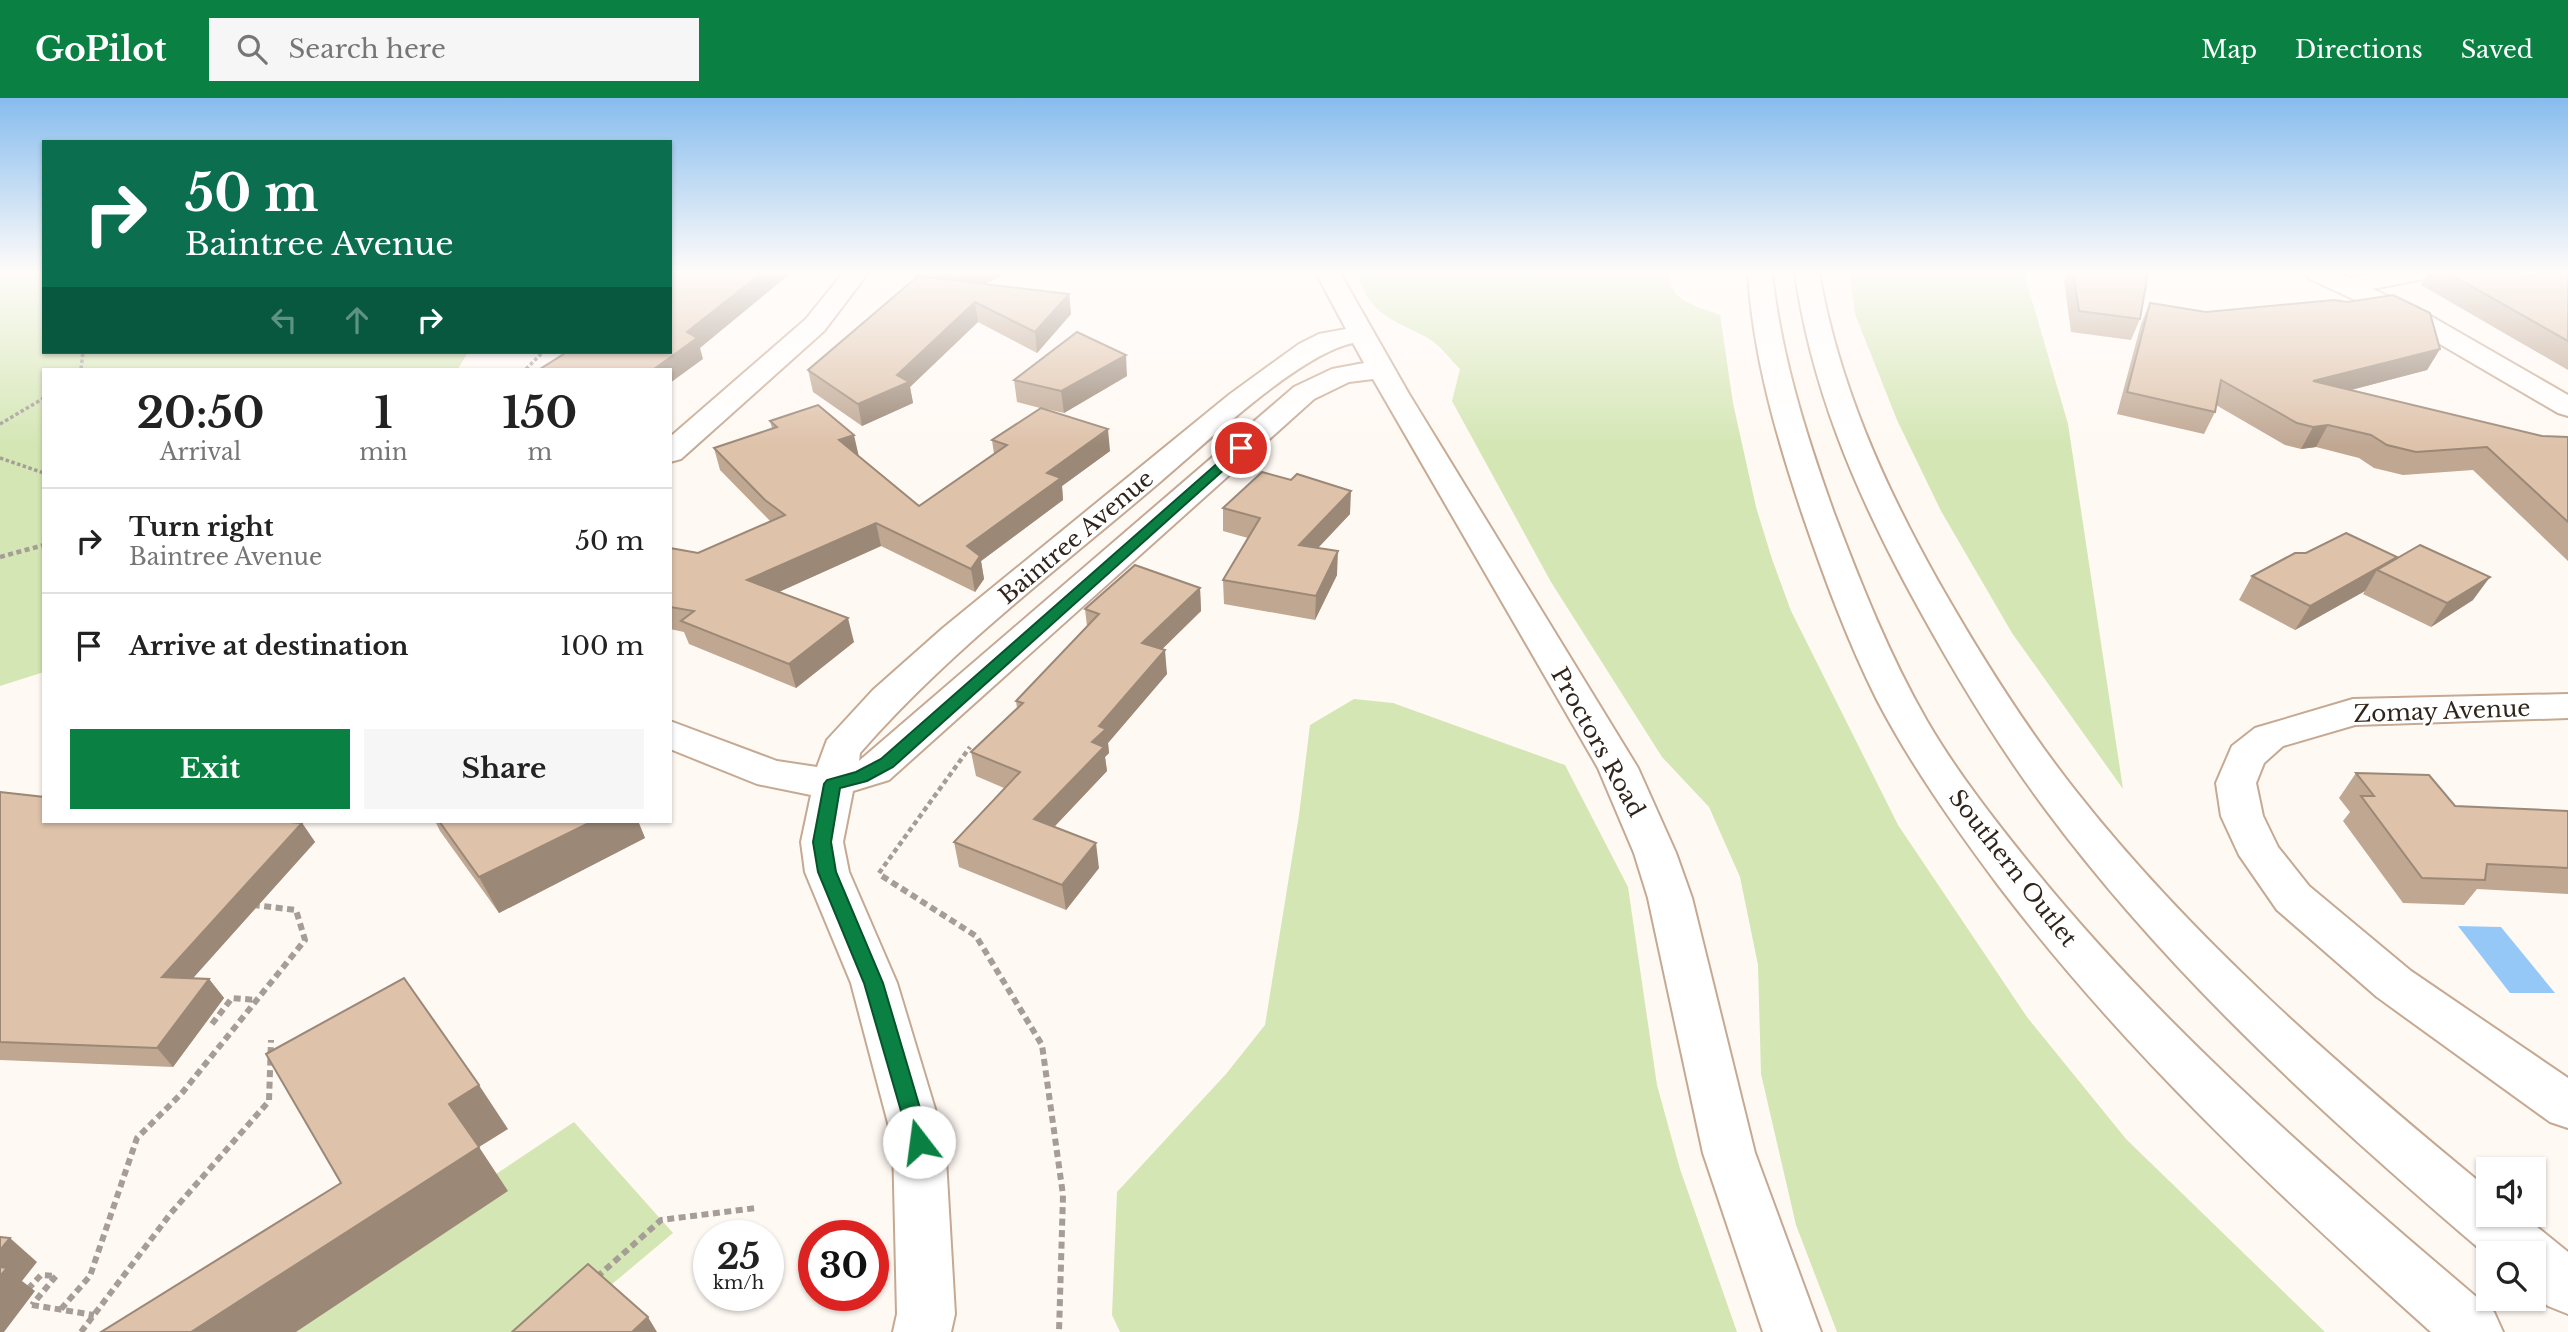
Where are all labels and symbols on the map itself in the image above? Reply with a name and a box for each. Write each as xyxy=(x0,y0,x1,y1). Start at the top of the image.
pin xyxy=(1211,418,1271,478)
street label: Baintree Avenue xyxy=(993,464,1159,610)
street label: Proctors Road xyxy=(1545,662,1651,822)
street label: Zomay Avenue xyxy=(2353,694,2531,728)
street label: Southern Outlet xyxy=(1943,784,2083,952)
position arrow xyxy=(882,1105,956,1179)
speed limit sign: 30 xyxy=(798,1220,889,1311)

